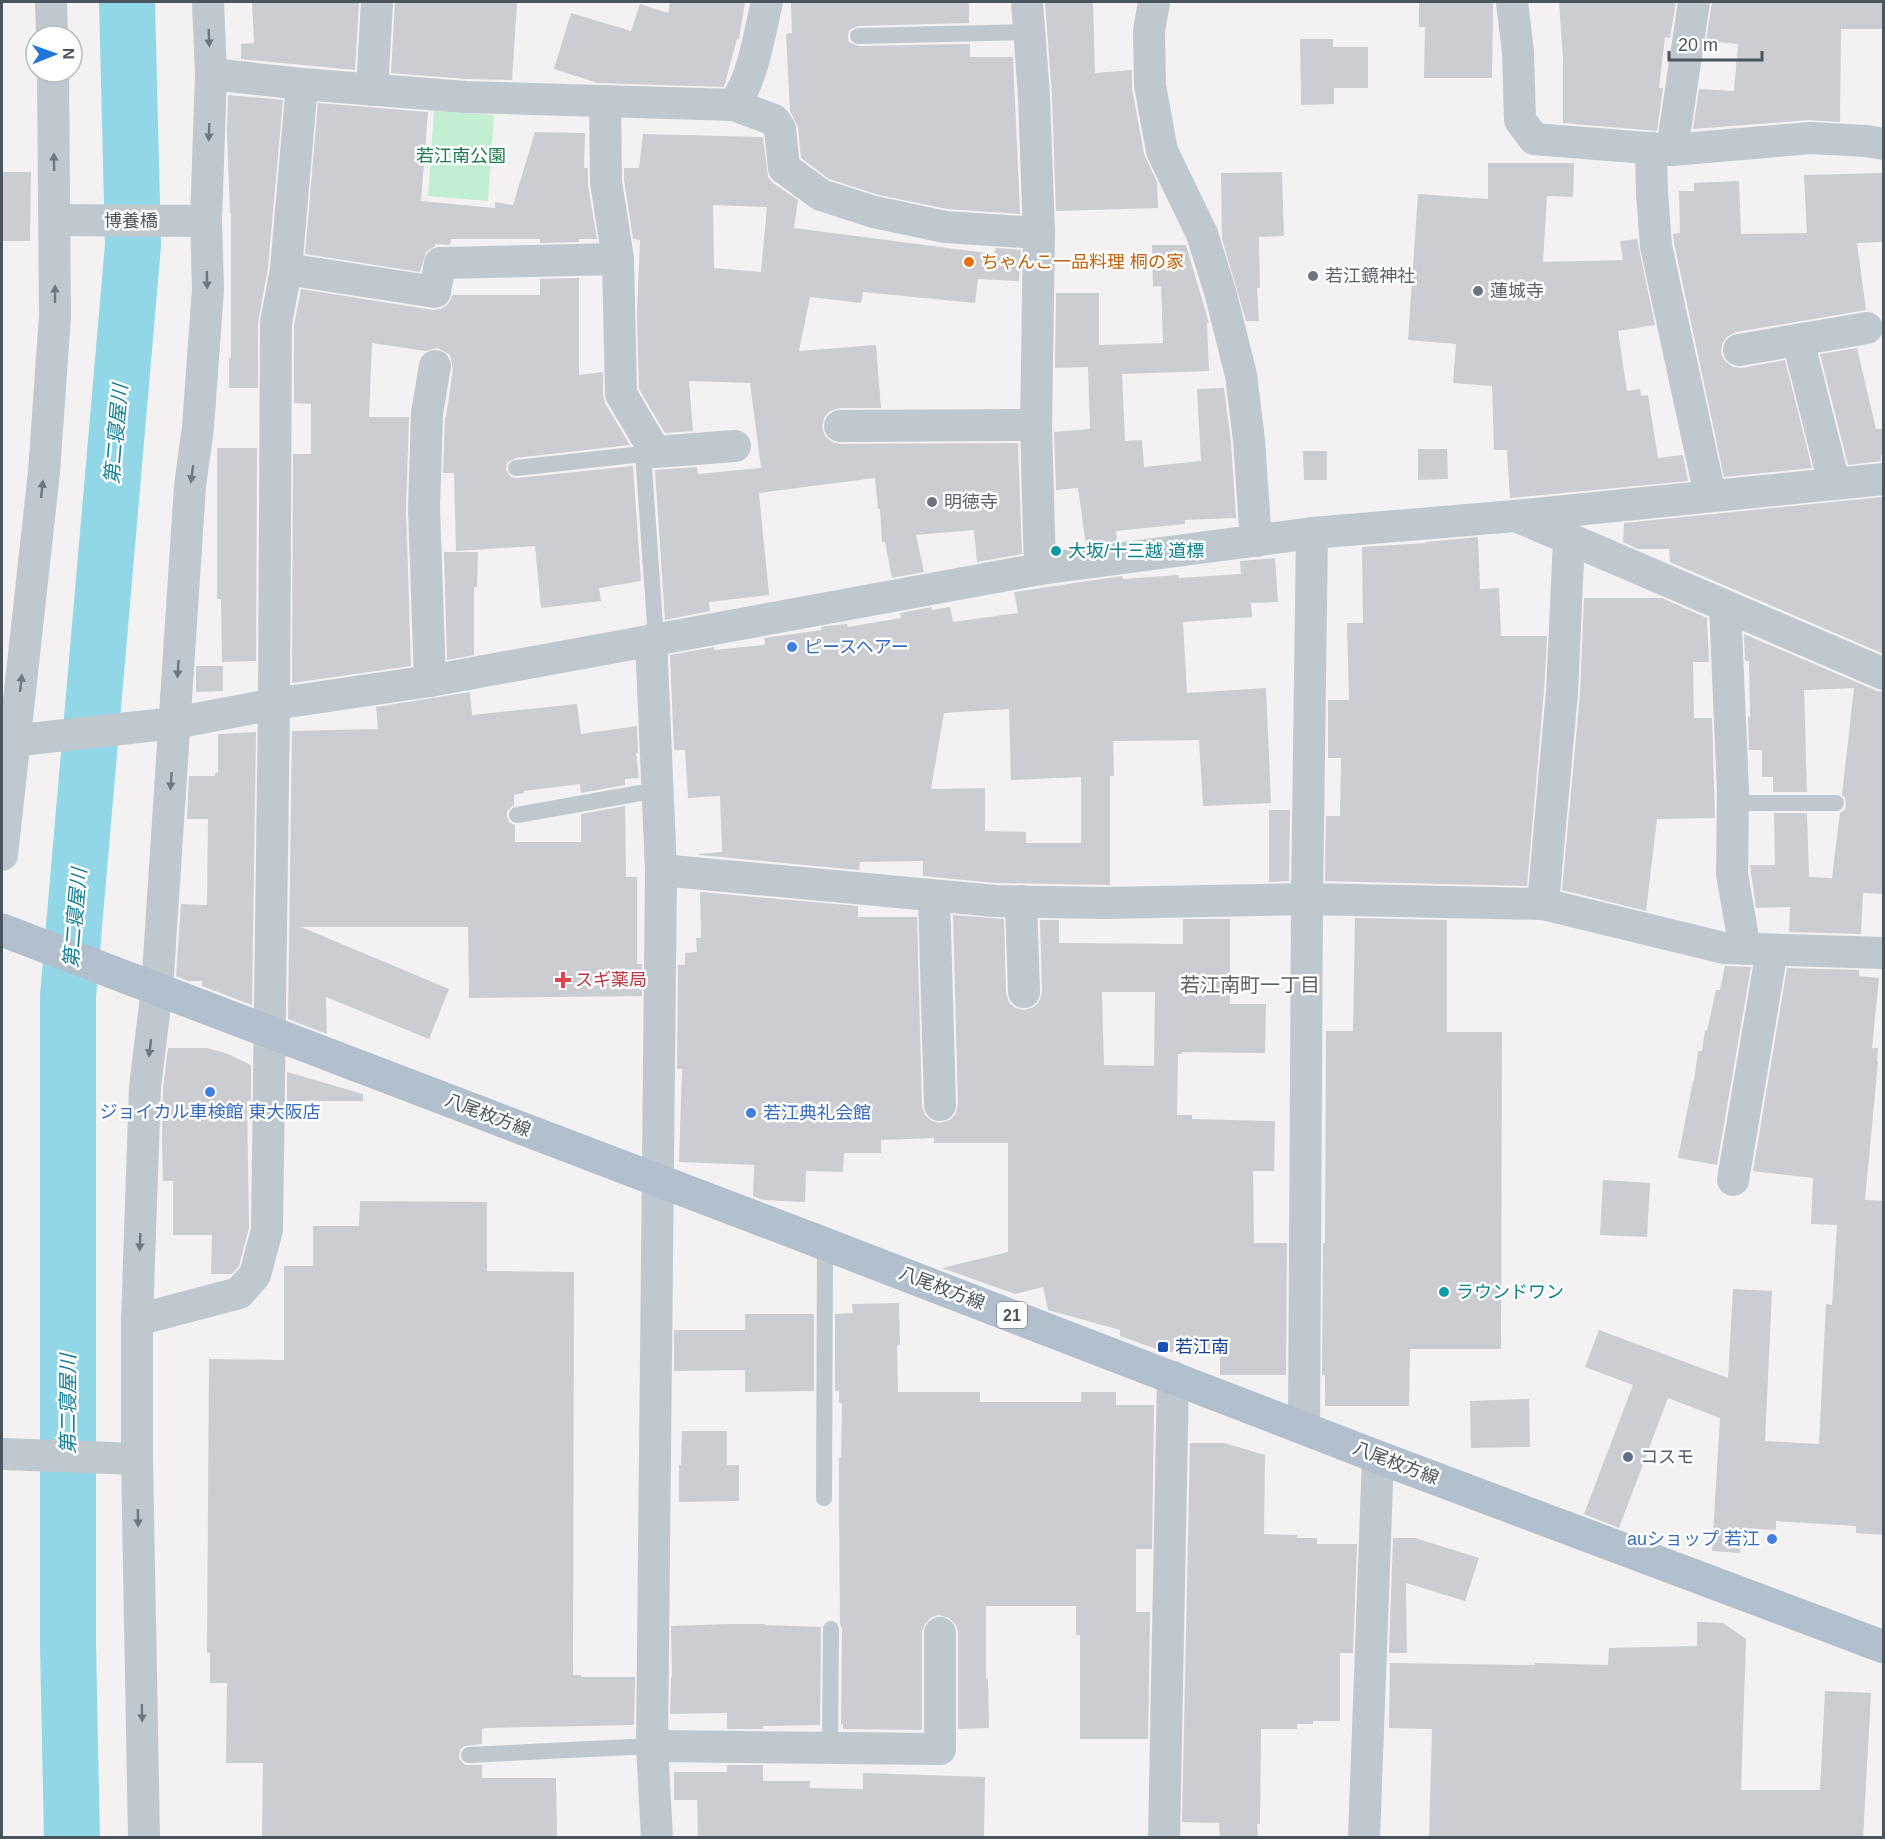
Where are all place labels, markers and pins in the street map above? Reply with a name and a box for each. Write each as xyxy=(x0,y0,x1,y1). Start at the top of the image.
place label: ちゃんこ一品料理 桐の家 xyxy=(981,252,1184,272)
marker: ちゃんこ一品料理 桐の家 xyxy=(962,255,976,269)
place label: 若江鏡神社 xyxy=(1325,266,1415,286)
marker: 若江鏡神社 xyxy=(1306,269,1320,283)
place label: 蓮城寺 xyxy=(1490,281,1544,301)
marker: 蓮城寺 xyxy=(1471,284,1485,298)
place label: 明徳寺 xyxy=(944,492,998,512)
marker: 明徳寺 xyxy=(925,495,939,509)
place label: 大坂/十三越 道標 xyxy=(1068,541,1204,561)
marker: 大坂/十三越 道標 xyxy=(1049,544,1063,558)
place label: ピースヘアー xyxy=(804,637,909,657)
marker: ピースヘアー xyxy=(785,640,799,654)
place label: スギ薬局 xyxy=(575,970,647,990)
marker: スギ薬局 xyxy=(556,973,570,987)
marker: ジョイカル車検館 東大阪店 xyxy=(203,1085,217,1099)
place label: ジョイカル車検館 東大阪店 xyxy=(100,1102,321,1122)
place label: 若江典礼会館 xyxy=(763,1103,871,1123)
marker: 若江典礼会館 xyxy=(744,1106,758,1120)
place label: ラウンドワン xyxy=(1456,1282,1564,1302)
marker: ラウンドワン xyxy=(1437,1285,1451,1299)
place label: 若江南 xyxy=(1175,1337,1229,1357)
marker: 若江南 xyxy=(1156,1340,1170,1354)
place label: コスモ xyxy=(1640,1447,1694,1467)
marker: コスモ xyxy=(1621,1450,1635,1464)
place label: auショップ 若江 xyxy=(1627,1529,1760,1549)
marker: auショップ 若江 xyxy=(1765,1532,1779,1546)

